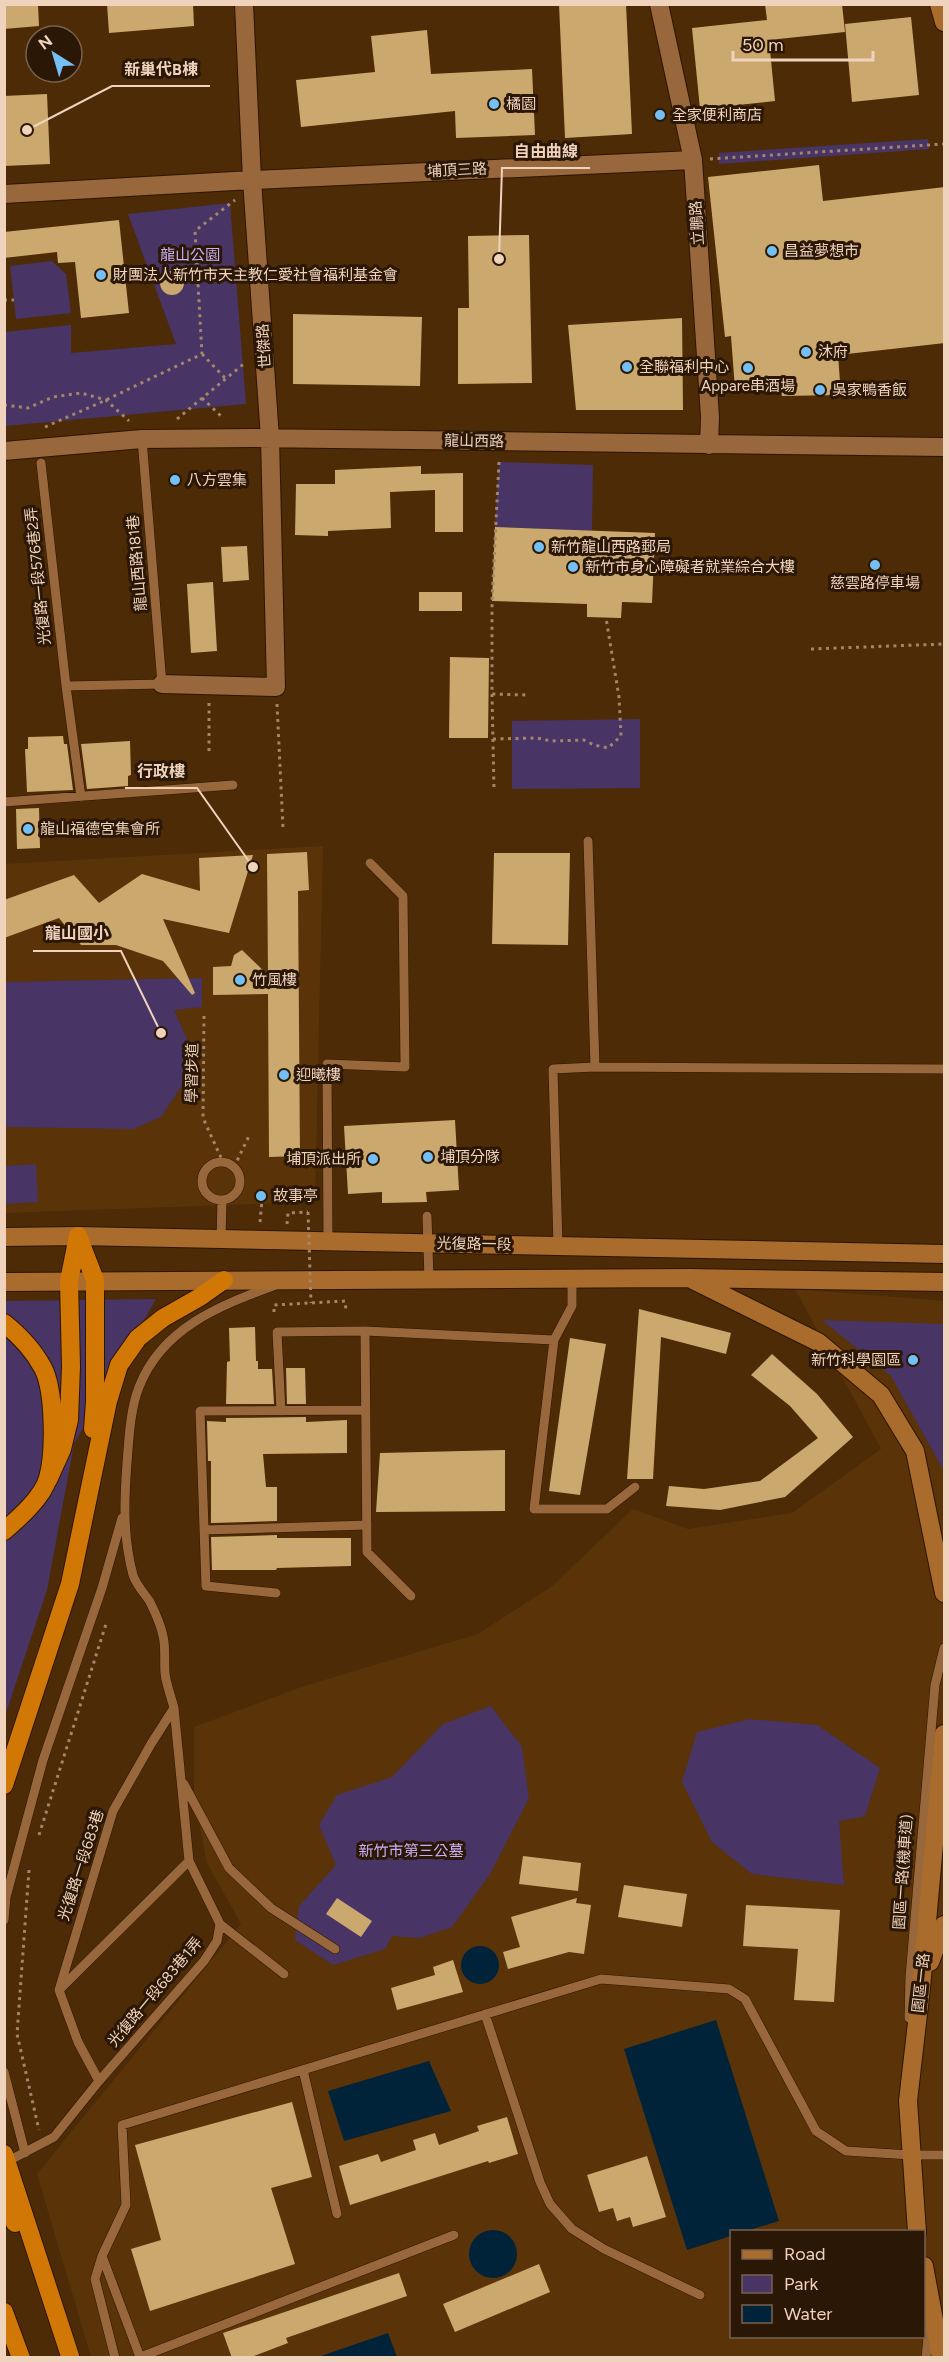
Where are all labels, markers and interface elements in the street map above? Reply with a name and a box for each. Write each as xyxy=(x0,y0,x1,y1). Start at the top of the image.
north arrow xyxy=(24,24,84,84)
scale bar xyxy=(733,24,872,62)
text: N xyxy=(35,31,56,54)
text: 50 m xyxy=(742,34,784,56)
callout: 新巢代B棟 xyxy=(112,52,210,86)
text: 新巢代B棟 xyxy=(124,60,198,79)
place label: 橘園 xyxy=(506,95,536,113)
marker: 橘園 xyxy=(487,97,501,111)
place label: 全家便利商店 xyxy=(672,106,762,124)
marker: 全家便利商店 xyxy=(653,108,667,122)
callout: 自由曲線 xyxy=(502,134,590,168)
text: 自由曲線 xyxy=(514,142,578,161)
street label: 埔頂三路 xyxy=(427,159,487,181)
street label: 立鵬路 xyxy=(686,200,708,246)
place label: 昌益夢想市 xyxy=(784,242,859,260)
marker: 昌益夢想市 xyxy=(765,244,779,258)
park label: 龍山公園 xyxy=(160,246,220,264)
place label: 財團法人新竹市天主教仁愛社會福利基金會 xyxy=(113,266,398,284)
marker: 財團法人新竹市天主教仁愛社會福利基金會 xyxy=(94,268,108,282)
street label: 世傑路 xyxy=(253,323,275,369)
place label: 沐府 xyxy=(818,343,848,361)
marker: 沐府 xyxy=(799,345,813,359)
place label: 全聯福利中心 xyxy=(639,358,729,376)
marker: 全聯福利中心 xyxy=(620,360,634,374)
marker: Appare串酒場 xyxy=(741,361,755,375)
place label: Appare串酒場 xyxy=(701,377,795,395)
place label: 吳家鴨香飯 xyxy=(832,381,907,399)
marker: 吳家鴨香飯 xyxy=(813,383,827,397)
street label: 龍山西路 xyxy=(444,431,504,451)
place label: 八方雲集 xyxy=(187,471,247,489)
marker: 八方雲集 xyxy=(168,473,182,487)
street label: 光復路一段576巷2弄 xyxy=(22,506,54,646)
street label: 龍山西路181巷 xyxy=(124,514,150,612)
place label: 新竹龍山西路郵局 xyxy=(551,538,671,556)
marker: 新竹龍山西路郵局 xyxy=(532,540,546,554)
place label: 新竹市身心障礙者就業綜合大樓 xyxy=(585,558,795,576)
marker: 慈雲路停車場 xyxy=(868,558,882,572)
marker: 新竹市身心障礙者就業綜合大樓 xyxy=(566,560,580,574)
place label: 慈雲路停車場 xyxy=(830,574,920,592)
callout: 行政樓 xyxy=(125,754,197,788)
text: 行政樓 xyxy=(137,762,185,781)
place label: 龍山福德宮集會所 xyxy=(40,820,160,838)
marker: 龍山福德宮集會所 xyxy=(21,822,35,836)
callout: 龍山國小 xyxy=(33,917,121,951)
text: 龍山國小 xyxy=(45,924,109,943)
place label: 竹風樓 xyxy=(252,971,297,989)
marker: 竹風樓 xyxy=(233,973,247,987)
street label: 學習步道 xyxy=(182,1043,202,1103)
place label: 迎曦樓 xyxy=(296,1066,341,1084)
marker: 迎曦樓 xyxy=(277,1068,291,1082)
place label: 埔頂分隊 xyxy=(440,1148,500,1166)
place label: 埔頂派出所 xyxy=(286,1150,361,1168)
marker: 埔頂分隊 xyxy=(421,1150,435,1164)
marker: 埔頂派出所 xyxy=(366,1152,380,1166)
place label: 故事亭 xyxy=(273,1187,318,1205)
marker: 故事亭 xyxy=(254,1189,268,1203)
street label: 光復路一段 xyxy=(436,1234,512,1254)
place label: 新竹科學園區 xyxy=(811,1351,901,1369)
marker: 新竹科學園區 xyxy=(906,1353,920,1367)
street label: 光復路一段683巷 xyxy=(55,1807,107,1923)
street label: 園區一路(機車道) xyxy=(890,1814,916,1930)
park label: 新竹市第三公墓 xyxy=(358,1842,464,1860)
street label: 光復路一段683巷1弄 xyxy=(104,1934,206,2050)
street label: 園區一路 xyxy=(909,1952,933,2014)
legend xyxy=(730,2230,925,2338)
text: Road xyxy=(784,2243,825,2265)
text: Park xyxy=(784,2273,819,2295)
text: Water xyxy=(784,2303,832,2325)

